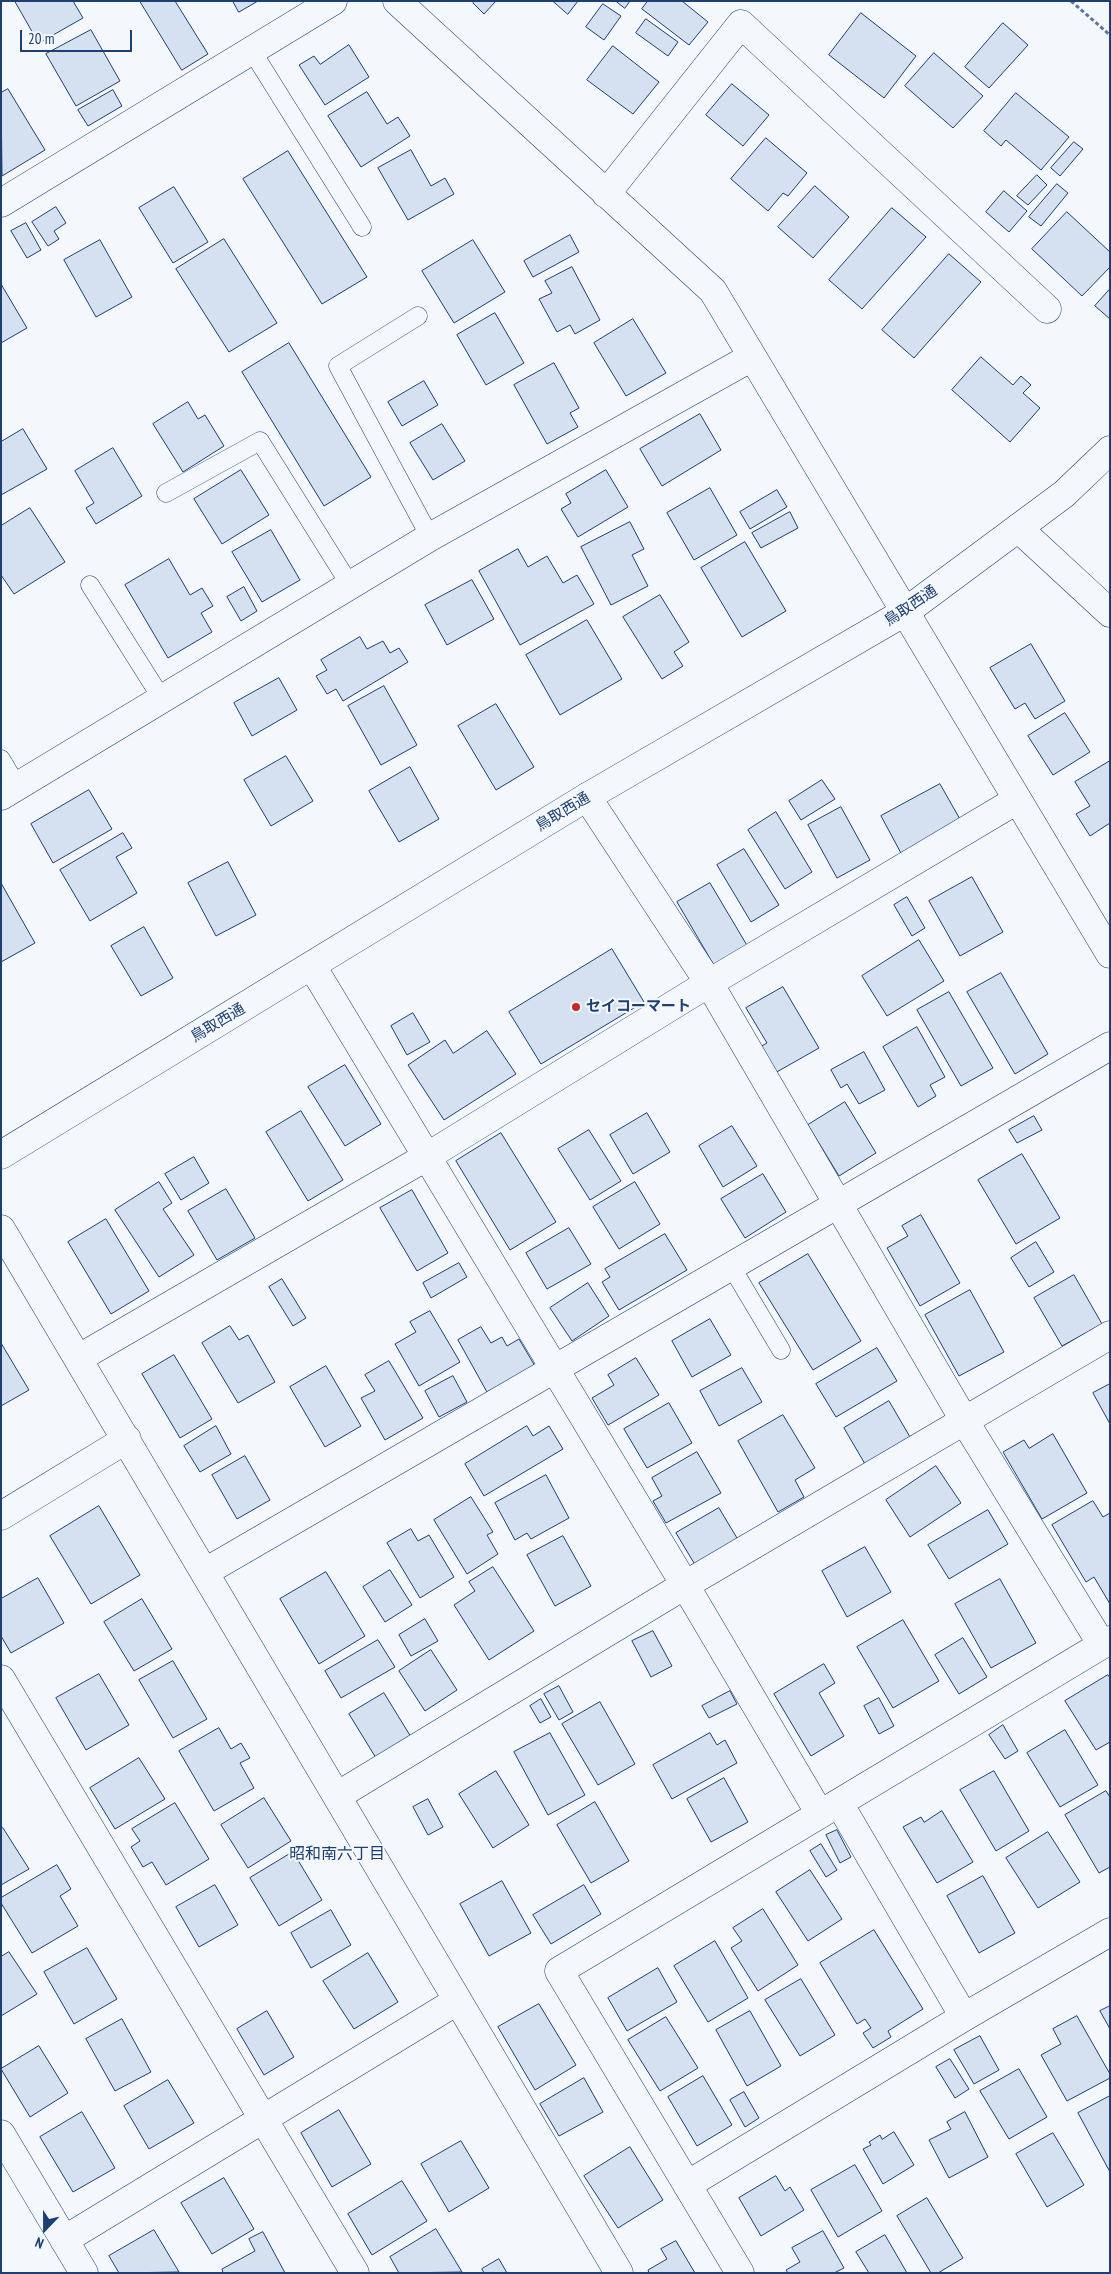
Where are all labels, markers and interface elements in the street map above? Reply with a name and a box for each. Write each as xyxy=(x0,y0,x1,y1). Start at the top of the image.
scale bar xyxy=(22,20,135,52)
text: 20 m xyxy=(28,29,54,48)
street label: 鳥取西通 xyxy=(881,582,941,630)
street label: 鳥取西通 xyxy=(533,789,593,835)
place label: セイコーマート xyxy=(586,998,691,1016)
street label: 鳥取西通 xyxy=(188,1000,248,1046)
marker: セイコーマート xyxy=(570,1001,582,1013)
district label: 昭和南六丁目 xyxy=(289,1844,385,1864)
north arrow xyxy=(20,2204,70,2254)
text: N xyxy=(33,2233,46,2253)

